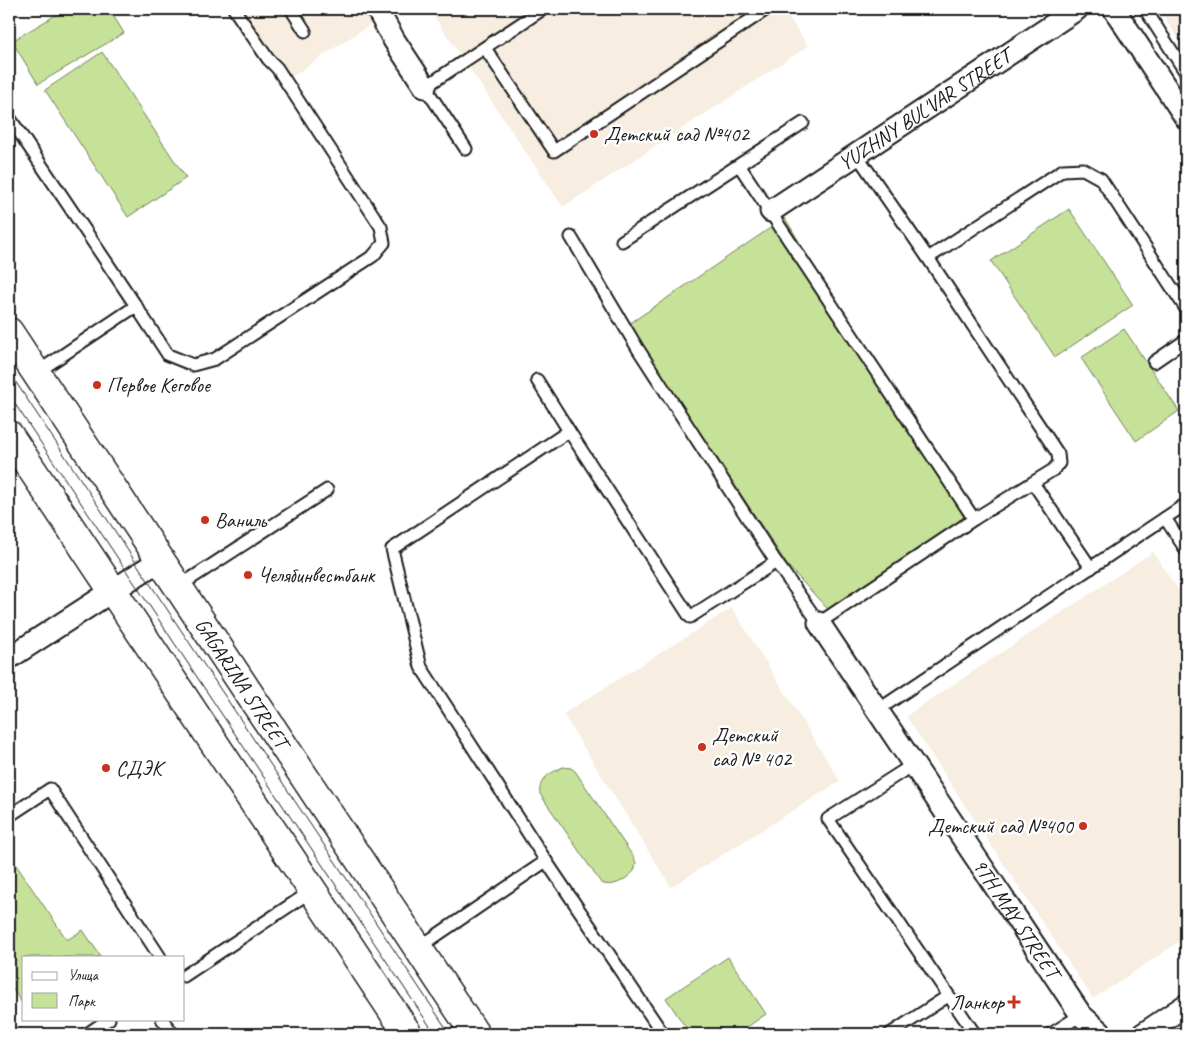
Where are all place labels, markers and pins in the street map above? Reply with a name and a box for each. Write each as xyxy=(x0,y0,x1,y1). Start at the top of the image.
place label: Детский сад №402 xyxy=(604,121,750,147)
marker: Детский сад №402 xyxy=(588,128,600,140)
place label: Первое Кеговое xyxy=(107,372,212,398)
marker: Первое Кеговое xyxy=(91,379,103,391)
place label: Ваниль xyxy=(215,507,268,533)
marker: Ваниль xyxy=(199,514,211,526)
place label: Челябинвестбанк xyxy=(258,562,376,588)
marker: Челябинвестбанк xyxy=(242,569,254,581)
place label: Детский сад № 402 xyxy=(712,722,793,772)
marker: Детский сад № 402 xyxy=(696,741,708,753)
place label: СДЭК xyxy=(116,755,166,781)
marker: СДЭК xyxy=(100,762,112,774)
place label: Детский сад №400 xyxy=(928,813,1075,839)
marker: Детский сад №400 xyxy=(1077,820,1089,832)
place label: Ланкор xyxy=(950,989,1006,1015)
marker: Ланкор xyxy=(1008,996,1020,1008)

